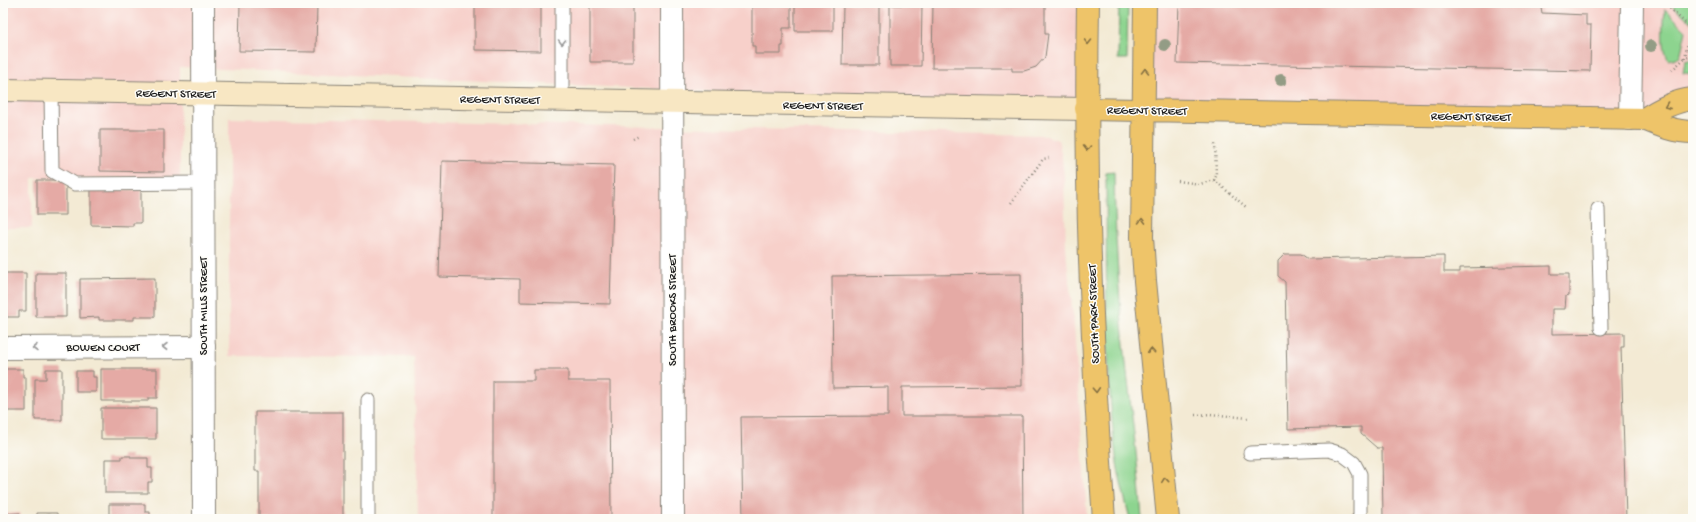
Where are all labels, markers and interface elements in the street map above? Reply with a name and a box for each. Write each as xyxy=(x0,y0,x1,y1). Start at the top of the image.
one-way arrow xyxy=(558,39,566,45)
one-way arrow xyxy=(1083,39,1092,45)
one-way arrow xyxy=(1141,68,1149,74)
street label: REGENT STREET xyxy=(136,87,218,103)
street label: REGENT STREET xyxy=(460,93,542,109)
street label: REGENT STREET xyxy=(783,99,865,115)
one-way arrow xyxy=(1664,102,1671,110)
street label: REGENT STREET xyxy=(1107,104,1189,120)
street label: REGENT STREET xyxy=(1431,110,1513,126)
one-way arrow xyxy=(1083,145,1091,151)
one-way arrow xyxy=(1138,218,1146,224)
street label: SOUTH BROOKS STREET xyxy=(667,253,681,366)
street label: SOUTH MILLS STREET xyxy=(198,255,212,355)
street label: SOUTH PARK STREET xyxy=(1086,263,1104,364)
street label: BOWEN COURT xyxy=(65,342,141,356)
one-way arrow xyxy=(162,343,168,351)
one-way arrow xyxy=(32,344,38,352)
one-way arrow xyxy=(1147,348,1156,354)
one-way arrow xyxy=(1092,387,1100,393)
one-way arrow xyxy=(1161,477,1170,483)

